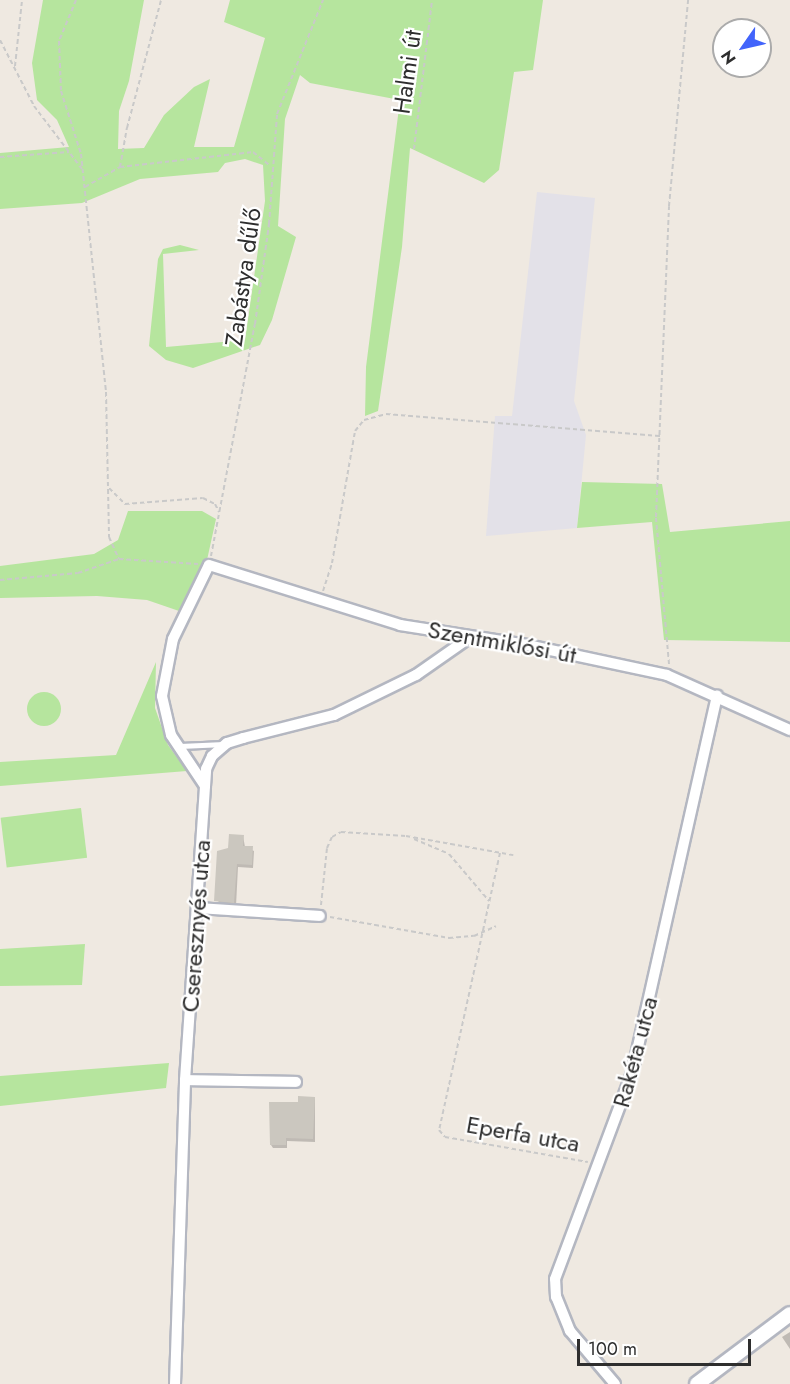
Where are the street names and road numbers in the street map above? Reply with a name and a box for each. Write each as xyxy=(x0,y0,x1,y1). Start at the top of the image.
street label: Halmi út xyxy=(387,28,427,116)
street label: Zabástya dűlő xyxy=(219,206,267,348)
street label: Szentmiklósi út xyxy=(426,615,578,669)
street label: Cseresznyés utca xyxy=(176,839,216,1013)
street label: Rakéta utca xyxy=(606,993,664,1111)
street label: Eperfa utca xyxy=(464,1110,582,1158)

